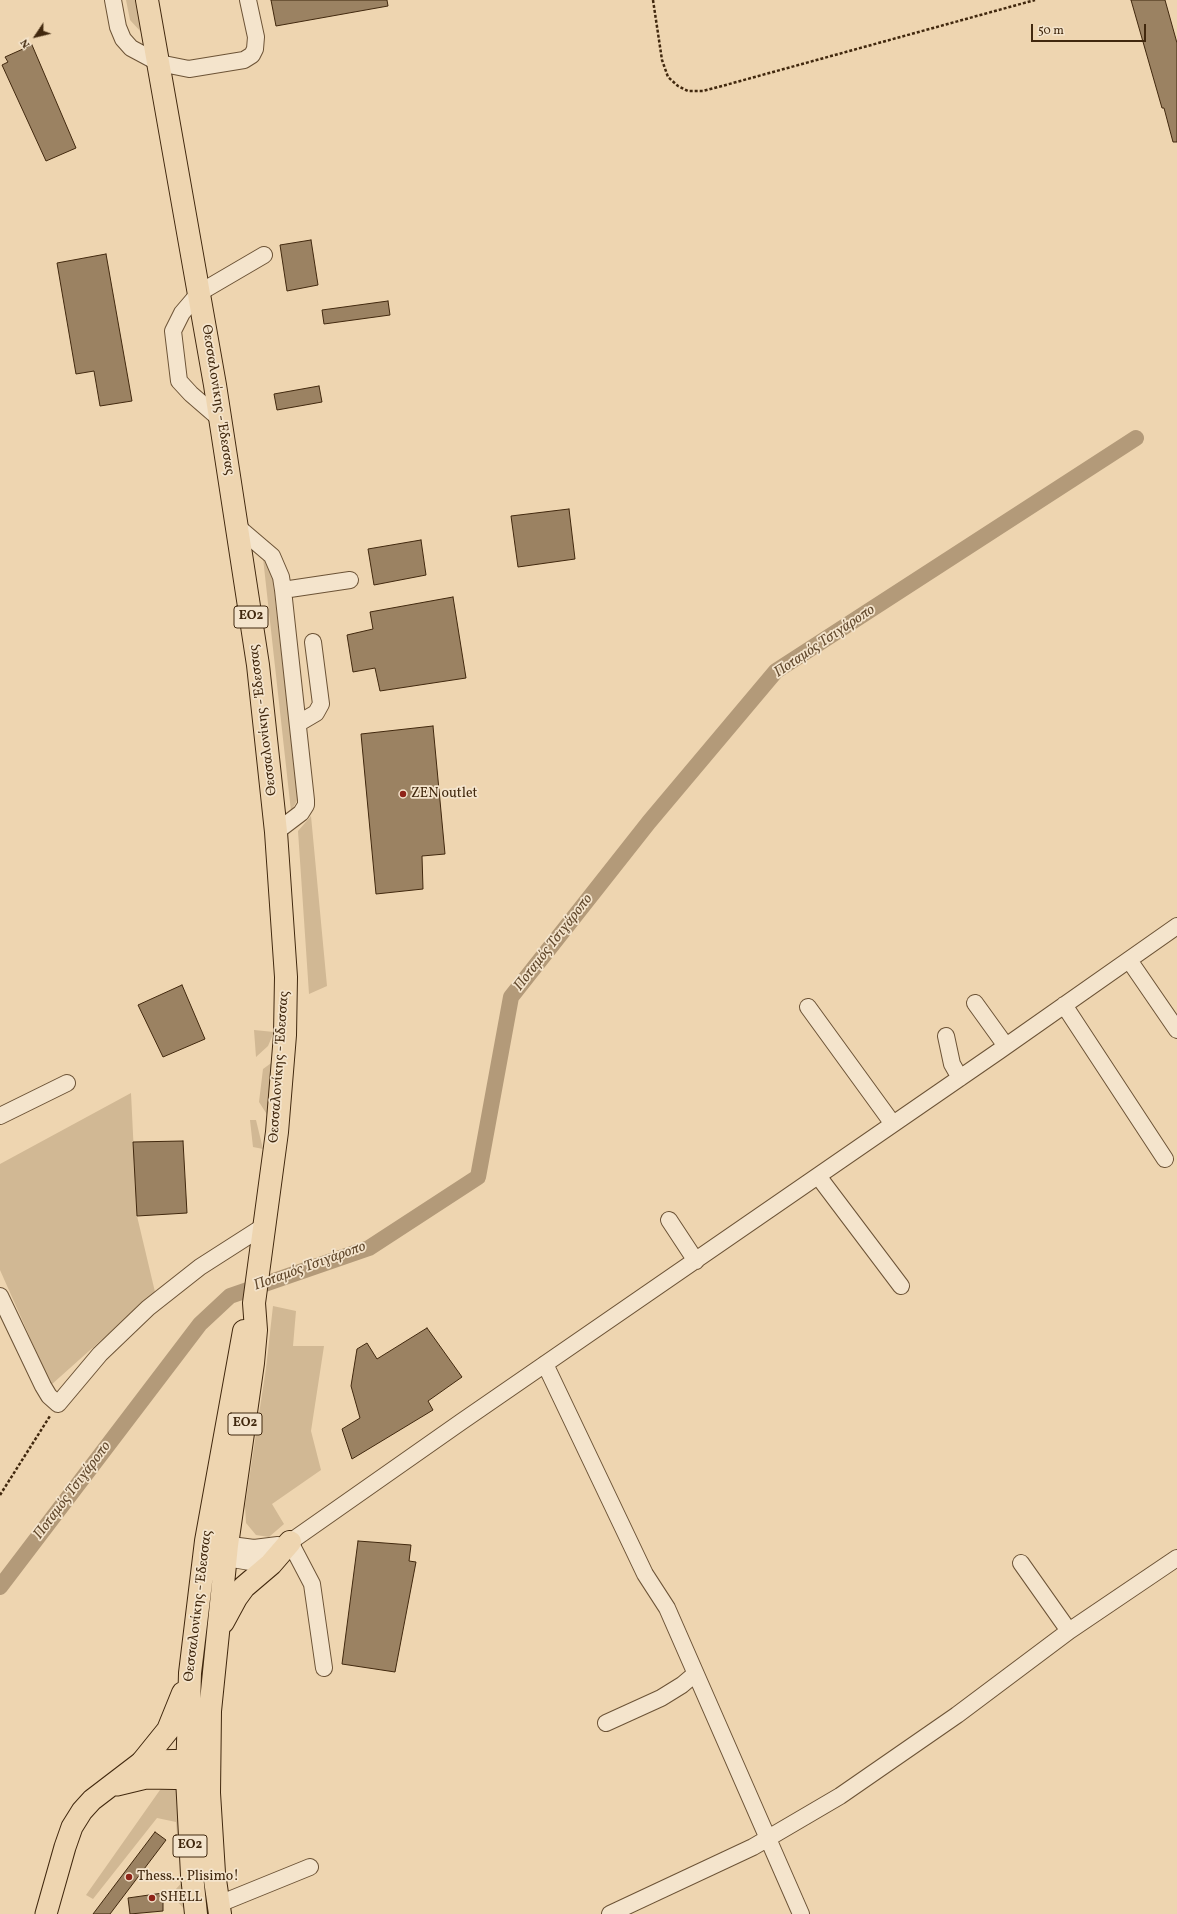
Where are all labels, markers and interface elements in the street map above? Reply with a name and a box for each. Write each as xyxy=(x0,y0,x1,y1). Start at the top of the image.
north arrow xyxy=(16,16,56,56)
scale bar xyxy=(1033,16,1148,42)
text: 50 m xyxy=(1038,23,1064,39)
text: N xyxy=(17,36,34,51)
street label: Θεσσαλονίκης - Έδεσσας xyxy=(197,323,237,477)
water label: Ποταμός Τσιγάροπο xyxy=(771,602,879,682)
road number: ΕΟ2 xyxy=(234,606,268,628)
street label: Θεσσαλονίκης - Έδεσσας xyxy=(246,643,282,797)
place label: ZEN outlet xyxy=(411,786,477,802)
marker: ZEN outlet xyxy=(398,789,408,799)
water label: Ποταμός Τσιγάροπο xyxy=(511,891,597,995)
street label: Θεσσαλονίκης - Έδεσσας xyxy=(266,990,294,1144)
water label: Ποταμός Τσιγάροπο xyxy=(252,1238,368,1296)
road number: ΕΟ2 xyxy=(228,1413,262,1435)
water label: Ποταμός Τσιγάροπο xyxy=(30,1439,116,1543)
street label: Θεσσαλονίκης - Έδεσσας xyxy=(181,1529,217,1683)
road number: ΕΟ2 xyxy=(173,1835,207,1857)
place label: Thess… Plisimo! xyxy=(137,1869,239,1885)
marker: Thess… Plisimo! xyxy=(124,1872,134,1882)
place label: SHELL xyxy=(160,1890,202,1906)
marker: SHELL xyxy=(147,1893,157,1903)

